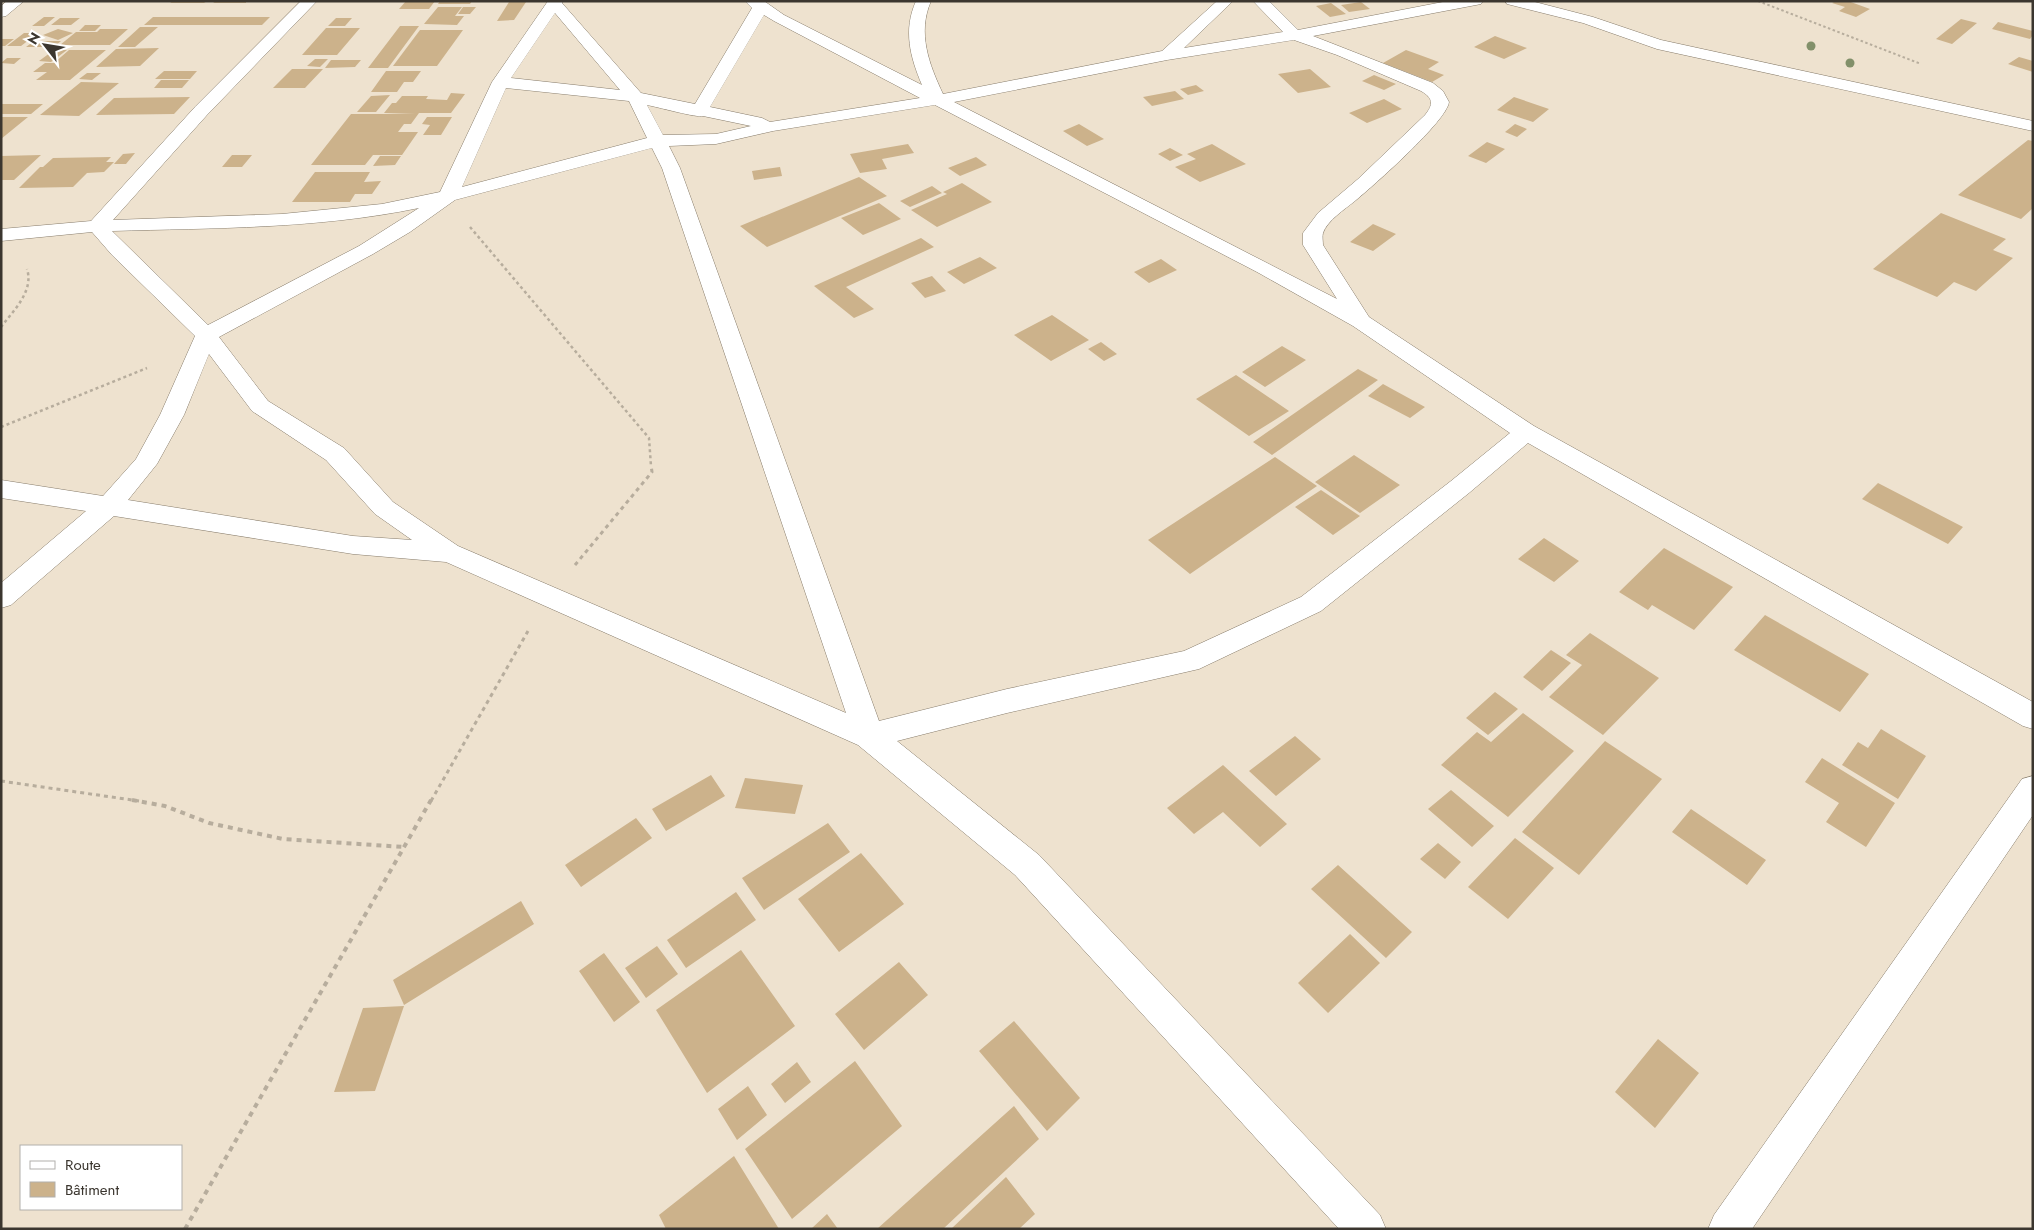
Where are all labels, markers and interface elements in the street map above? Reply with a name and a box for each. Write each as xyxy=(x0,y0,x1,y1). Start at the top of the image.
north arrow xyxy=(20,20,70,70)
text: N xyxy=(22,28,45,48)
legend xyxy=(20,1145,182,1210)
text: Route xyxy=(65,1154,101,1176)
text: Bâtiment xyxy=(65,1179,119,1201)

